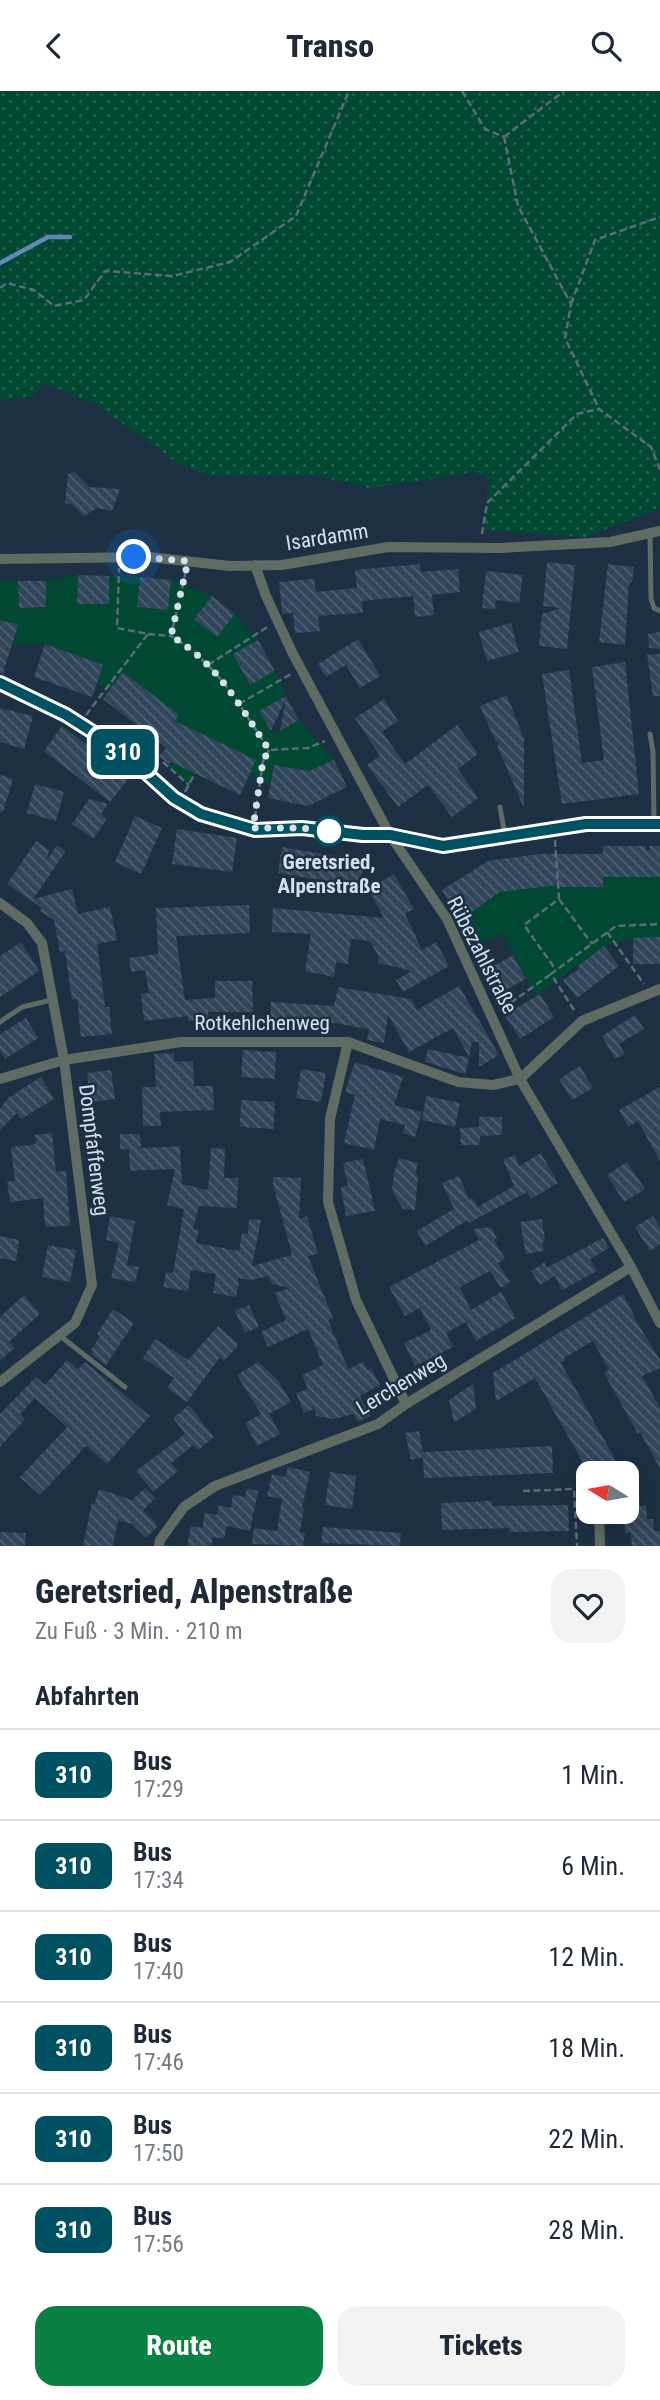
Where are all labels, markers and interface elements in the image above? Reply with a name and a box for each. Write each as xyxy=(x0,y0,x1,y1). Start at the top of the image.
icon: back xyxy=(35,27,73,65)
text: Transo xyxy=(286,27,374,65)
icon: search xyxy=(587,27,625,65)
street label: Isardamm xyxy=(284,519,370,555)
your location xyxy=(116,539,151,574)
line badge: 310 xyxy=(83,729,163,775)
text: 310 xyxy=(105,738,141,766)
marker: Geretsried, Alpenstraße xyxy=(314,816,344,846)
place label: Geretsried, Alpenstraße xyxy=(278,850,380,898)
street label: Rübezahlstraße xyxy=(442,892,522,1018)
street label: Rotkehlchenweg xyxy=(194,1011,330,1035)
street label: Dompfaffenweg xyxy=(74,1083,114,1217)
street label: Lerchenweg xyxy=(352,1348,450,1420)
north arrow xyxy=(576,1461,639,1524)
map controls xyxy=(576,1461,639,1524)
button: heart xyxy=(551,1569,625,1643)
text: Geretsried, Alpenstraße xyxy=(35,1572,353,1611)
text: Zu Fuß · 3 Min. · 210 m xyxy=(35,1618,243,1645)
text: Abfahrten xyxy=(35,1681,139,1711)
text: Bus xyxy=(133,1746,172,1776)
text: 1 Min. xyxy=(561,1760,625,1790)
text: 310 xyxy=(55,1761,92,1789)
text: 17:29 xyxy=(133,1776,184,1803)
text: Bus xyxy=(133,1837,172,1867)
text: 6 Min. xyxy=(561,1851,625,1881)
text: 310 xyxy=(55,1852,92,1880)
text: 17:34 xyxy=(133,1867,184,1894)
text: Bus xyxy=(133,1928,172,1958)
text: 12 Min. xyxy=(548,1942,625,1972)
text: 310 xyxy=(55,1943,92,1971)
text: 17:40 xyxy=(133,1958,184,1985)
text: Bus xyxy=(133,2019,172,2049)
text: 18 Min. xyxy=(548,2033,625,2063)
text: 310 xyxy=(55,2034,92,2062)
text: 17:46 xyxy=(133,2049,184,2076)
text: Bus xyxy=(133,2110,172,2140)
text: 22 Min. xyxy=(548,2124,625,2154)
text: 310 xyxy=(55,2125,92,2153)
text: 17:50 xyxy=(133,2140,184,2167)
text: Bus xyxy=(133,2201,172,2231)
text: 28 Min. xyxy=(548,2215,625,2245)
text: 310 xyxy=(55,2216,92,2244)
text: 17:56 xyxy=(133,2231,184,2258)
button: Route xyxy=(35,2306,323,2386)
button: Tickets xyxy=(337,2306,625,2386)

